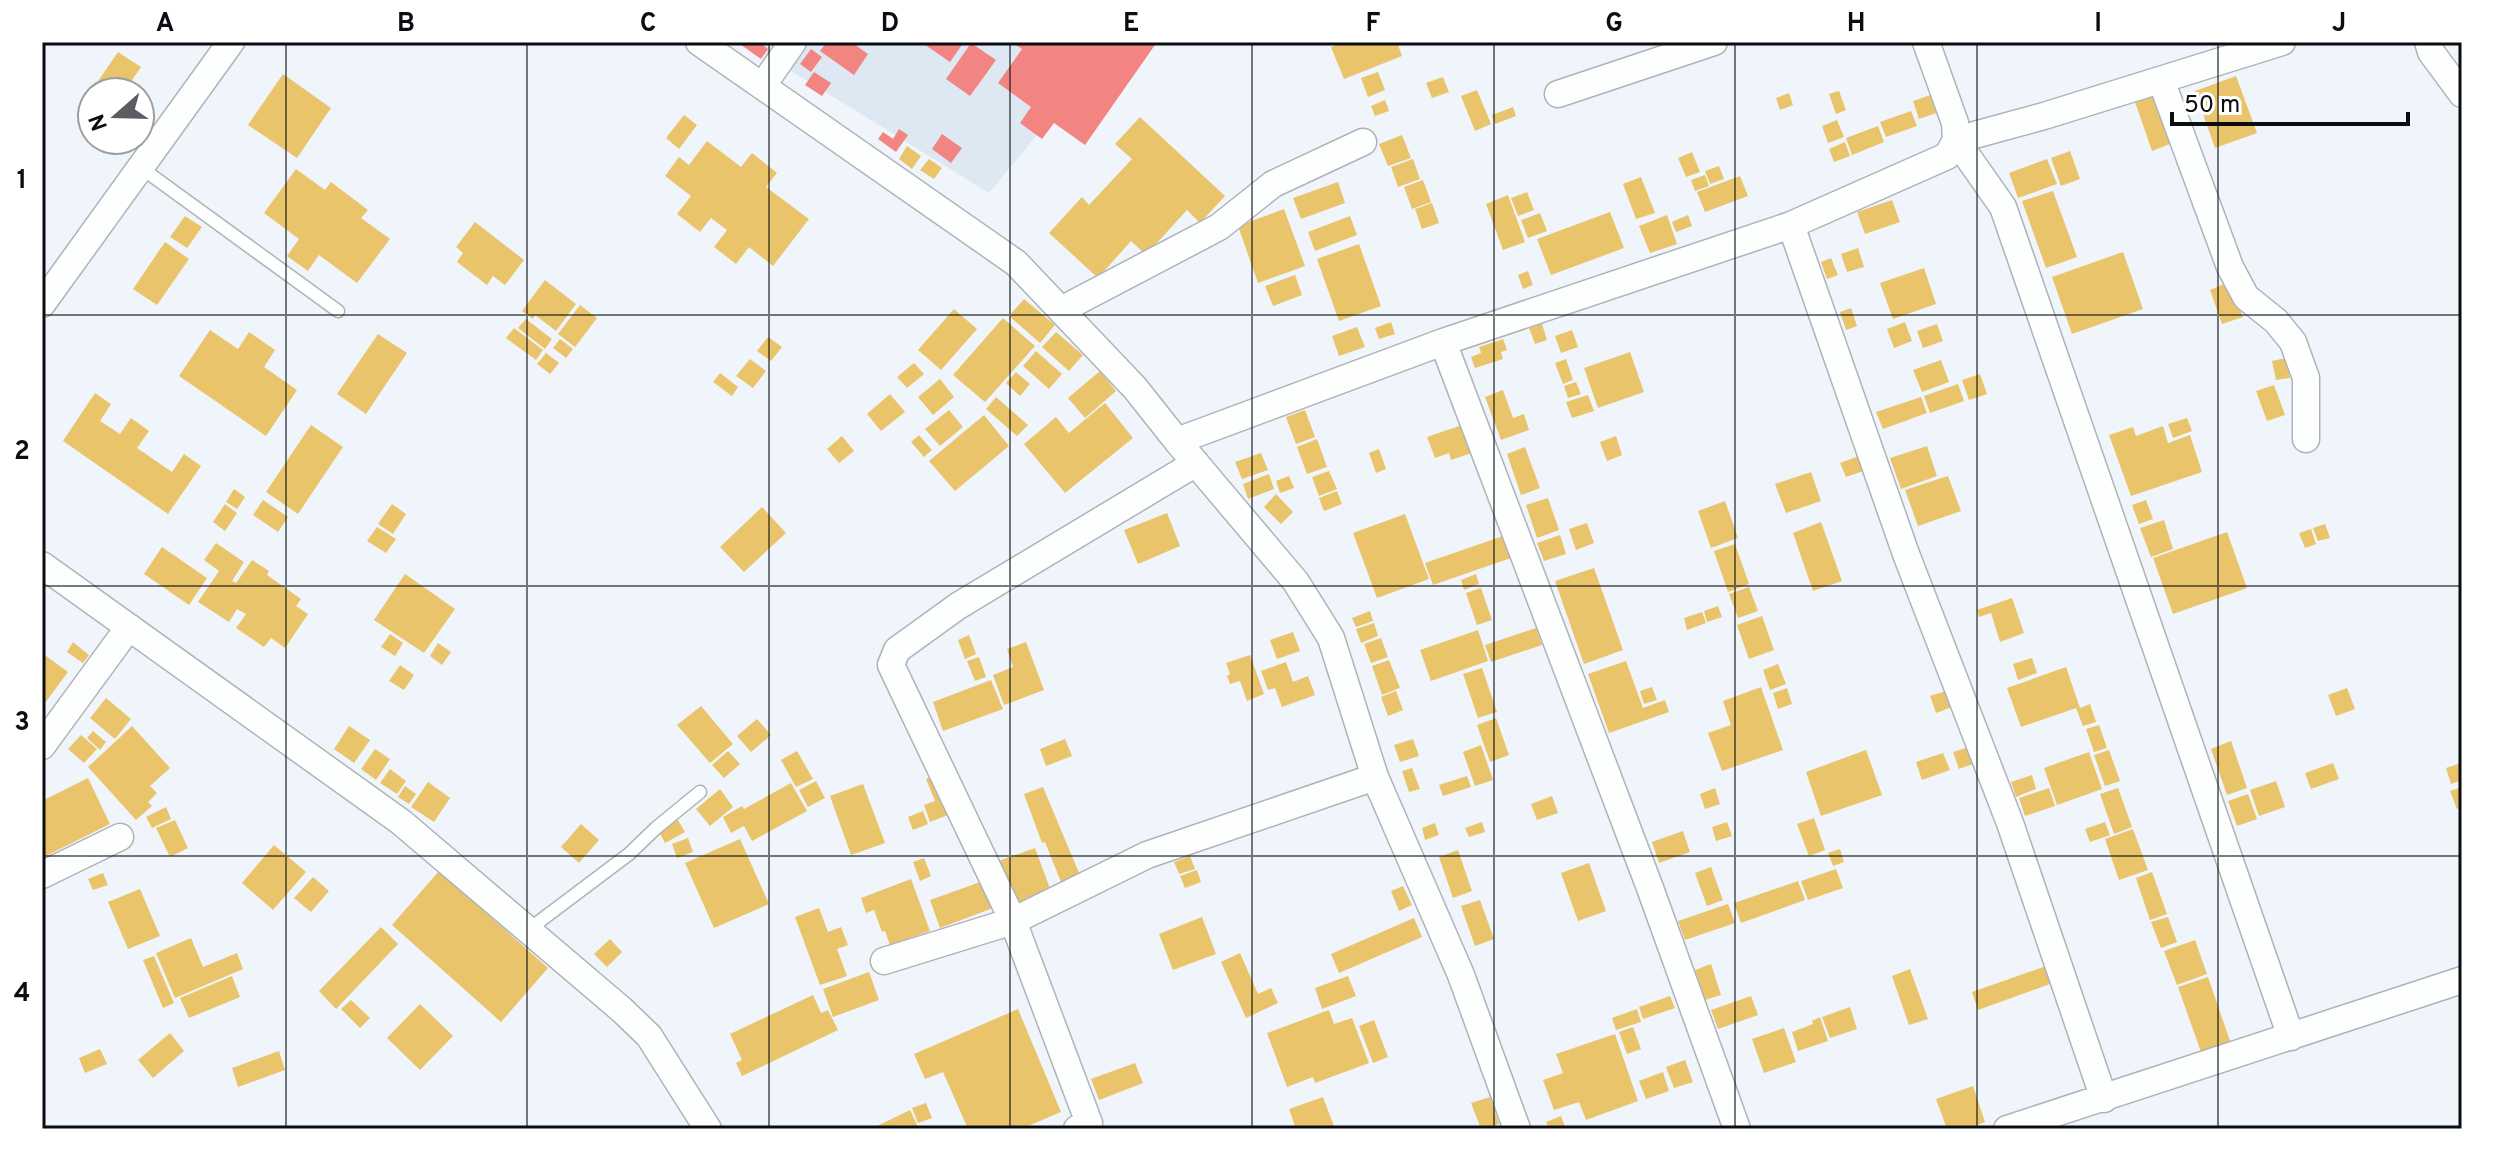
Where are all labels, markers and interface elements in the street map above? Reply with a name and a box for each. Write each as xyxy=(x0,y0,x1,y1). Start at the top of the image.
text: A xyxy=(156,8,174,41)
text: B xyxy=(397,8,415,41)
text: C xyxy=(640,8,656,41)
text: D xyxy=(881,8,899,41)
text: E xyxy=(1123,8,1139,41)
text: F xyxy=(1366,8,1381,41)
text: G xyxy=(1605,8,1623,41)
text: H xyxy=(1847,8,1865,41)
text: I xyxy=(2094,8,2102,41)
text: J xyxy=(2332,8,2346,41)
north arrow xyxy=(76,76,156,156)
scale bar xyxy=(2172,76,2408,126)
text: 50 m xyxy=(2184,91,2240,121)
text: N xyxy=(84,110,115,134)
text: 1 xyxy=(17,165,27,198)
text: 2 xyxy=(14,436,30,469)
text: 3 xyxy=(14,707,30,740)
text: 4 xyxy=(14,978,30,1011)

